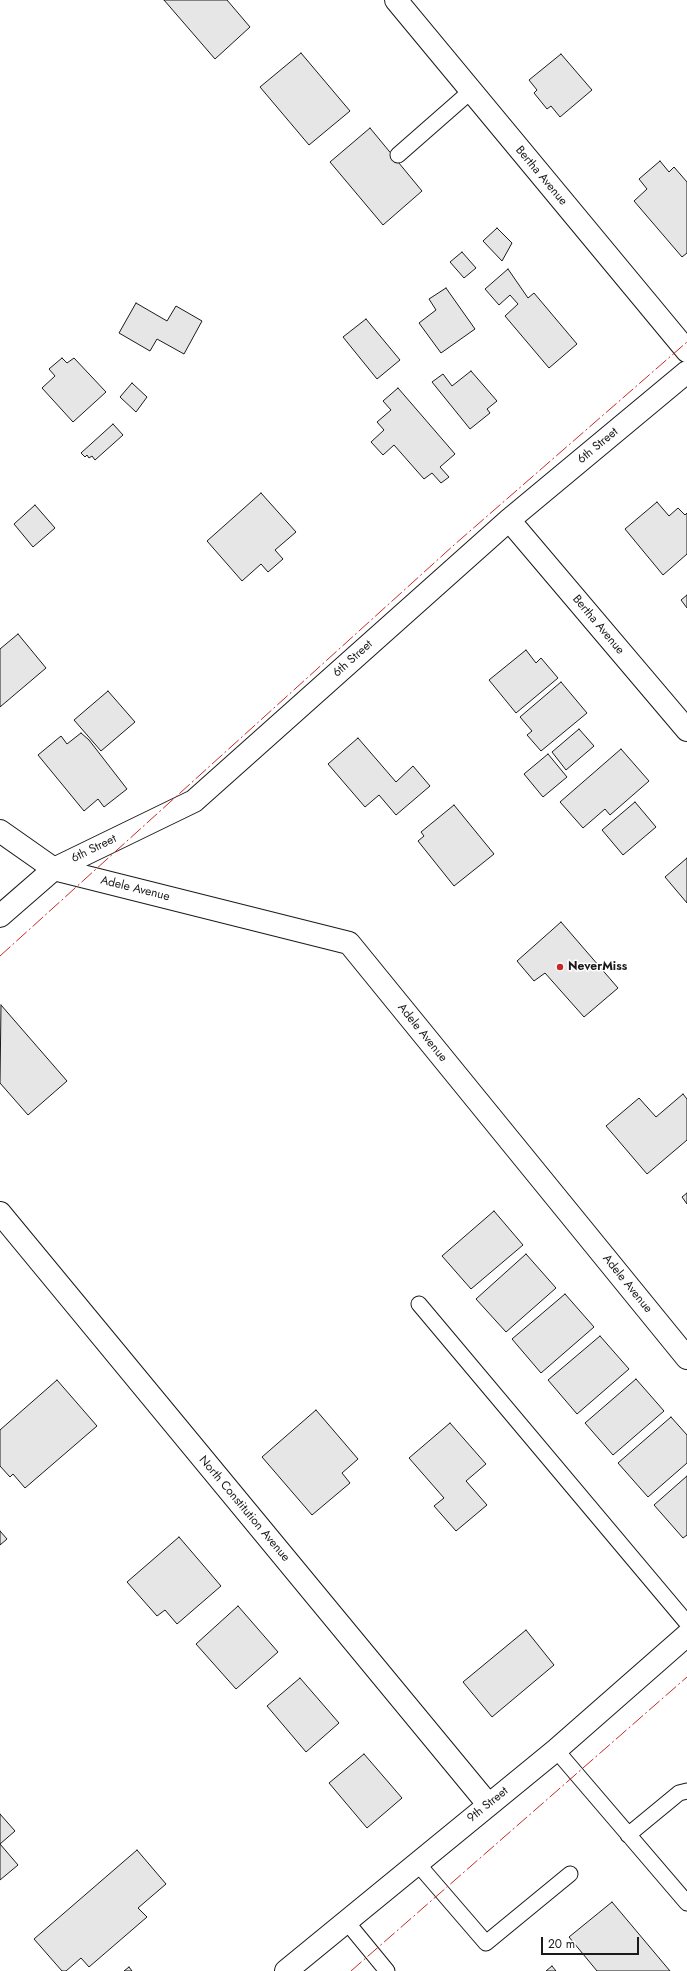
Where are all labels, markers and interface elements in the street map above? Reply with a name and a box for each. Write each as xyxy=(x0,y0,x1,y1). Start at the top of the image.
street label: Bertha Avenue xyxy=(512,143,570,209)
street label: 6th Street xyxy=(575,425,621,467)
street label: Bertha Avenue xyxy=(569,592,627,658)
street label: 6th Street xyxy=(330,637,376,681)
street label: 6th Street xyxy=(69,832,119,866)
street label: Adele Avenue xyxy=(99,873,171,905)
place label: NeverMiss xyxy=(568,960,627,974)
marker: NeverMiss xyxy=(555,962,565,972)
street label: Adele Avenue xyxy=(394,1001,450,1065)
street label: Adele Avenue xyxy=(599,1252,655,1316)
street label: North Constitution Avenue xyxy=(196,1453,292,1565)
street label: 9th Street xyxy=(465,1784,511,1826)
scale bar xyxy=(543,1929,641,1955)
text: 20 m xyxy=(548,1935,575,1953)

